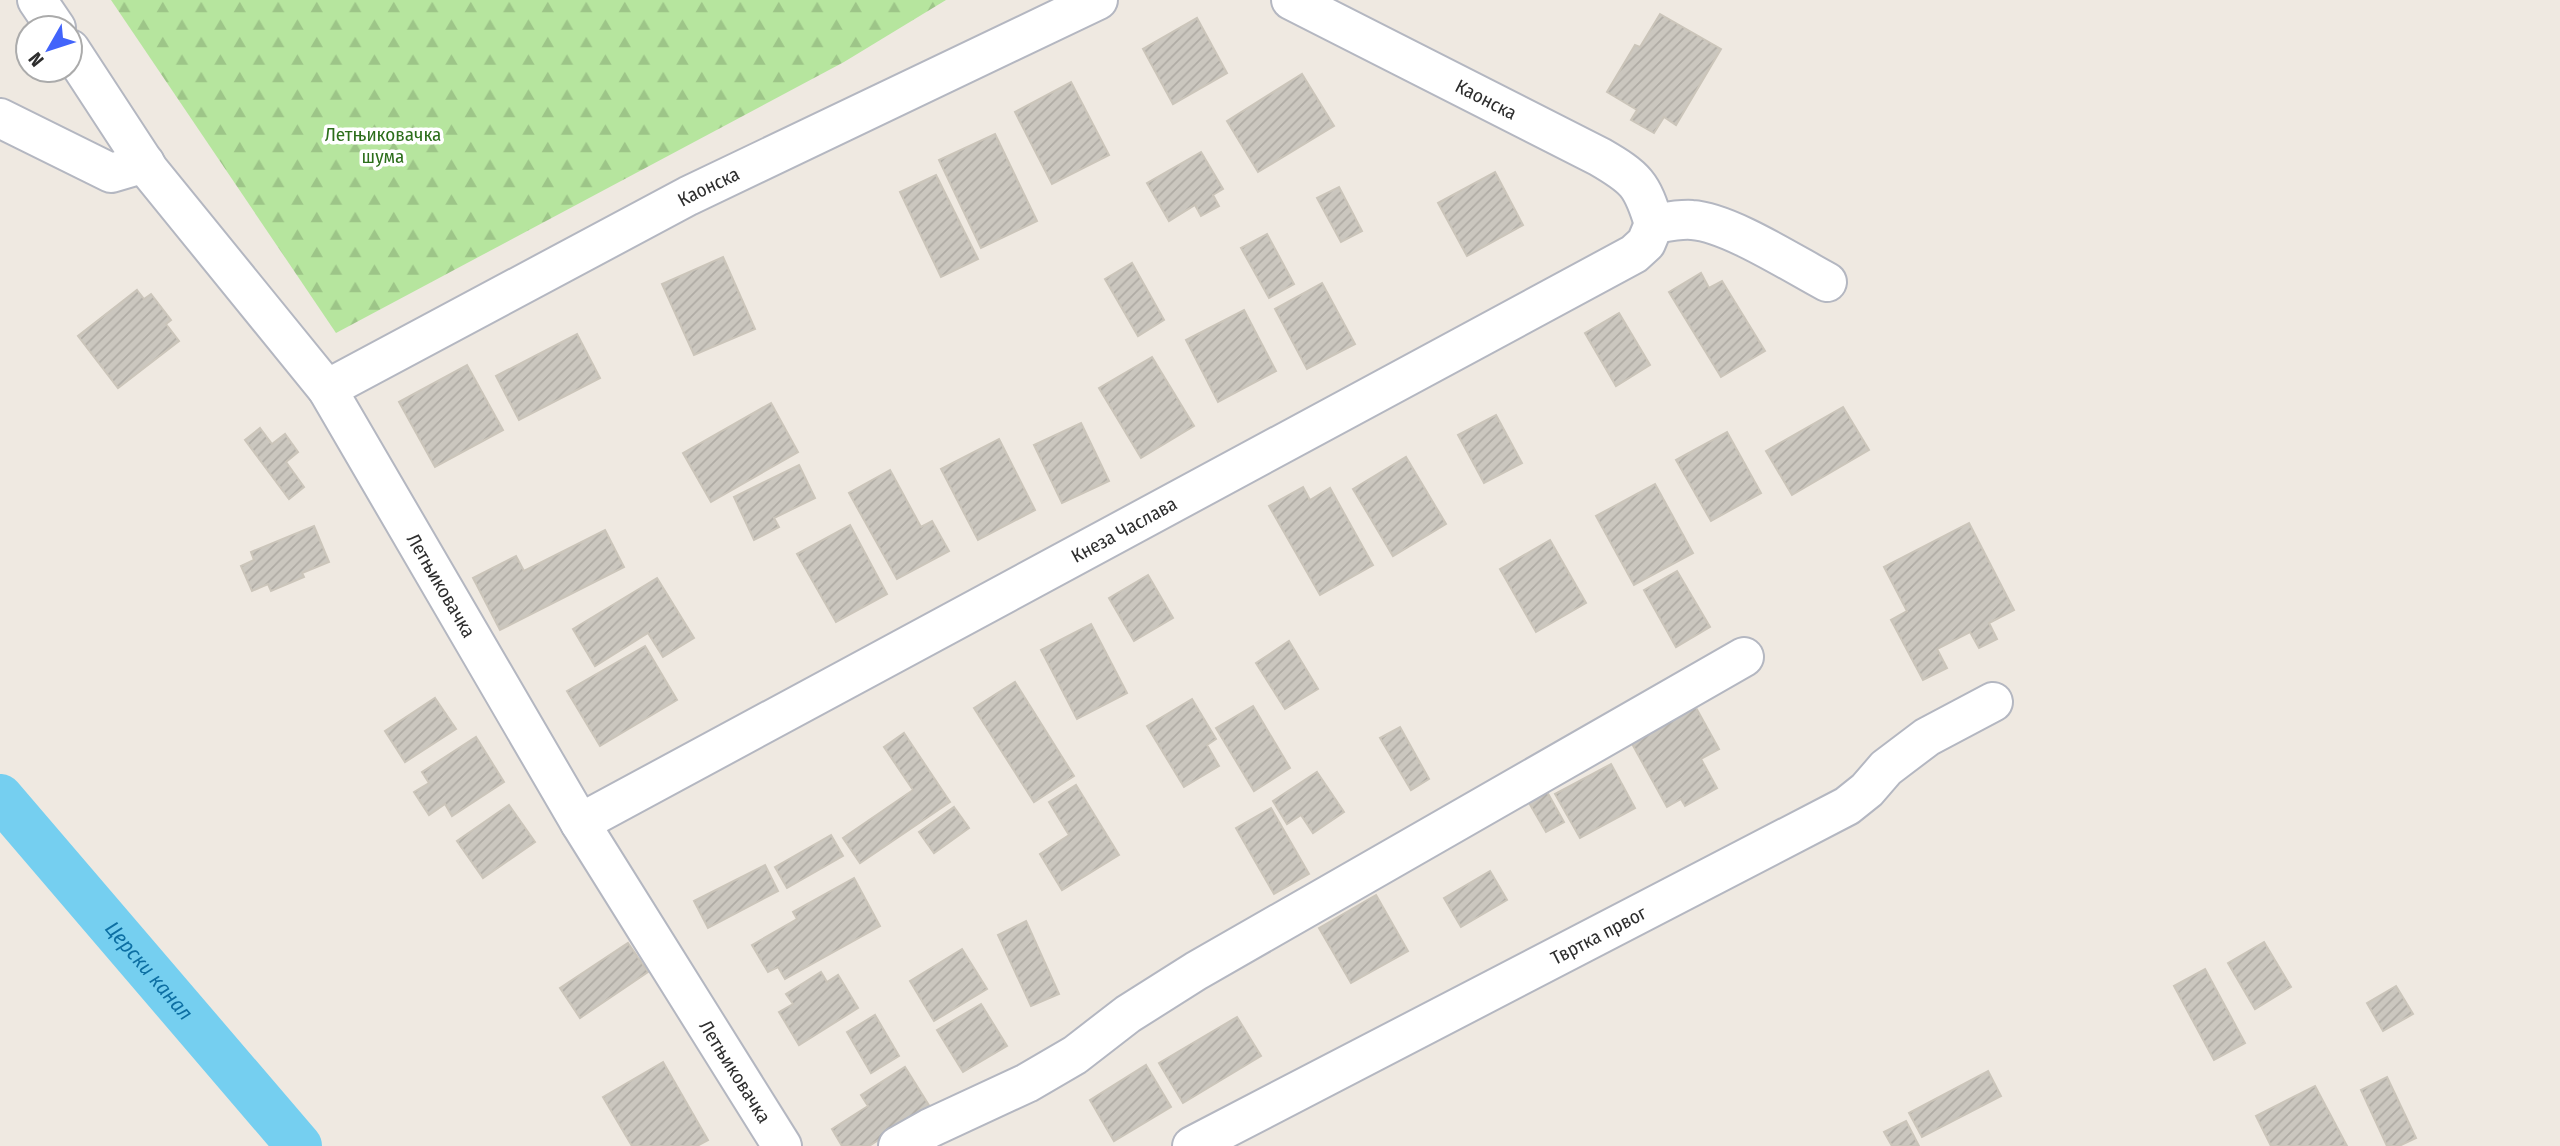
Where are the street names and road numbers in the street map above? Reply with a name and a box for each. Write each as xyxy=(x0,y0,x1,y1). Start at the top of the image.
street label: Каонска xyxy=(1452,74,1521,124)
street label: Каонска xyxy=(674,162,743,211)
street label: Кнеза Часлава xyxy=(1067,492,1181,567)
street label: Летњиковачка xyxy=(402,529,481,642)
street label: Твртка првог xyxy=(1547,900,1651,969)
street label: Летњиковачка xyxy=(695,1016,776,1127)

